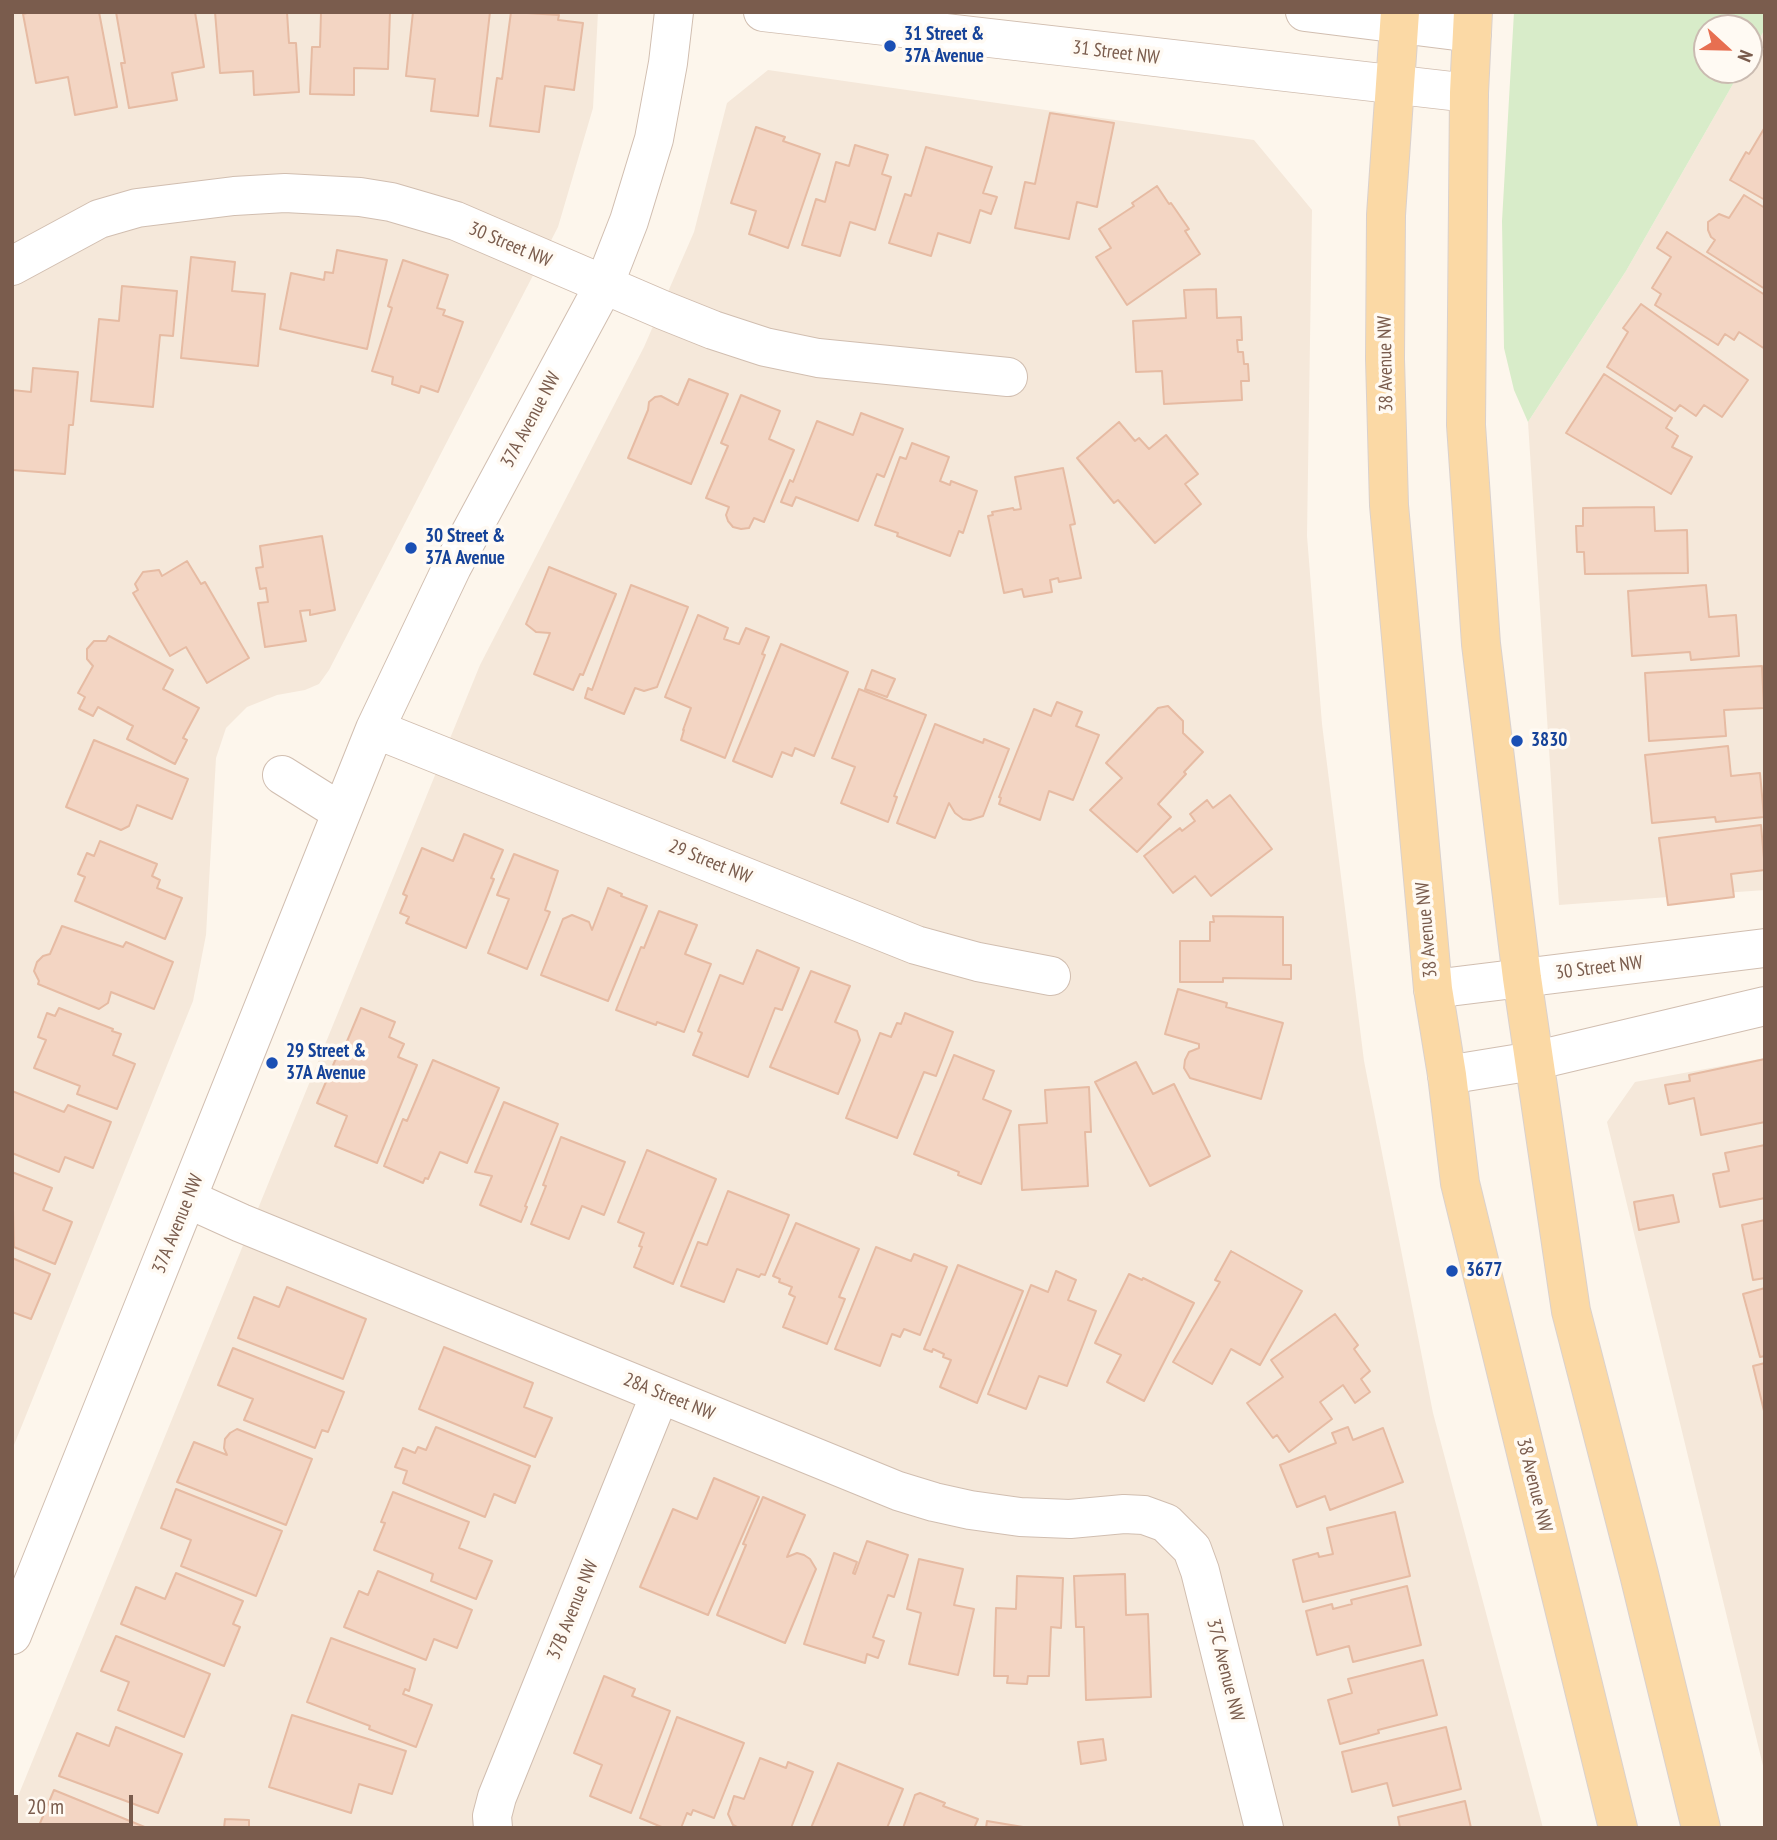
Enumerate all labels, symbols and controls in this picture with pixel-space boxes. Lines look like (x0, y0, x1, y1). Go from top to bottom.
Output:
north arrow (1693, 14, 1763, 84)
place label: 31 Street & 37A Avenue (904, 24, 984, 68)
street label: 31 Street NW (1071, 36, 1161, 70)
marker: 31 Street & 37A Avenue (882, 38, 898, 54)
text: N (1733, 47, 1759, 65)
street label: 30 Street NW (465, 217, 555, 273)
street label: 38 Avenue NW (1374, 316, 1398, 412)
street label: 37A Avenue NW (496, 368, 566, 472)
place label: 30 Street & 37A Avenue (425, 526, 505, 570)
marker: 30 Street & 37A Avenue (403, 540, 419, 556)
place label: 3830 (1531, 730, 1567, 752)
marker: 3830 (1509, 733, 1525, 749)
street label: 29 Street NW (665, 835, 755, 889)
street label: 38 Avenue NW (1411, 881, 1443, 979)
street label: 30 Street NW (1554, 951, 1644, 985)
place label: 29 Street & 37A Avenue (286, 1041, 366, 1085)
marker: 29 Street & 37A Avenue (264, 1055, 280, 1071)
street label: 37A Avenue NW (148, 1171, 208, 1277)
place label: 3677 (1466, 1260, 1502, 1282)
marker: 3677 (1444, 1263, 1460, 1279)
street label: 28A Street NW (620, 1368, 718, 1426)
street label: 38 Avenue NW (1511, 1436, 1557, 1534)
street label: 37B Avenue NW (543, 1557, 603, 1663)
street label: 37C Avenue NW (1201, 1616, 1249, 1724)
scale bar (18, 1780, 136, 1824)
text: 20 m (27, 1793, 64, 1820)

